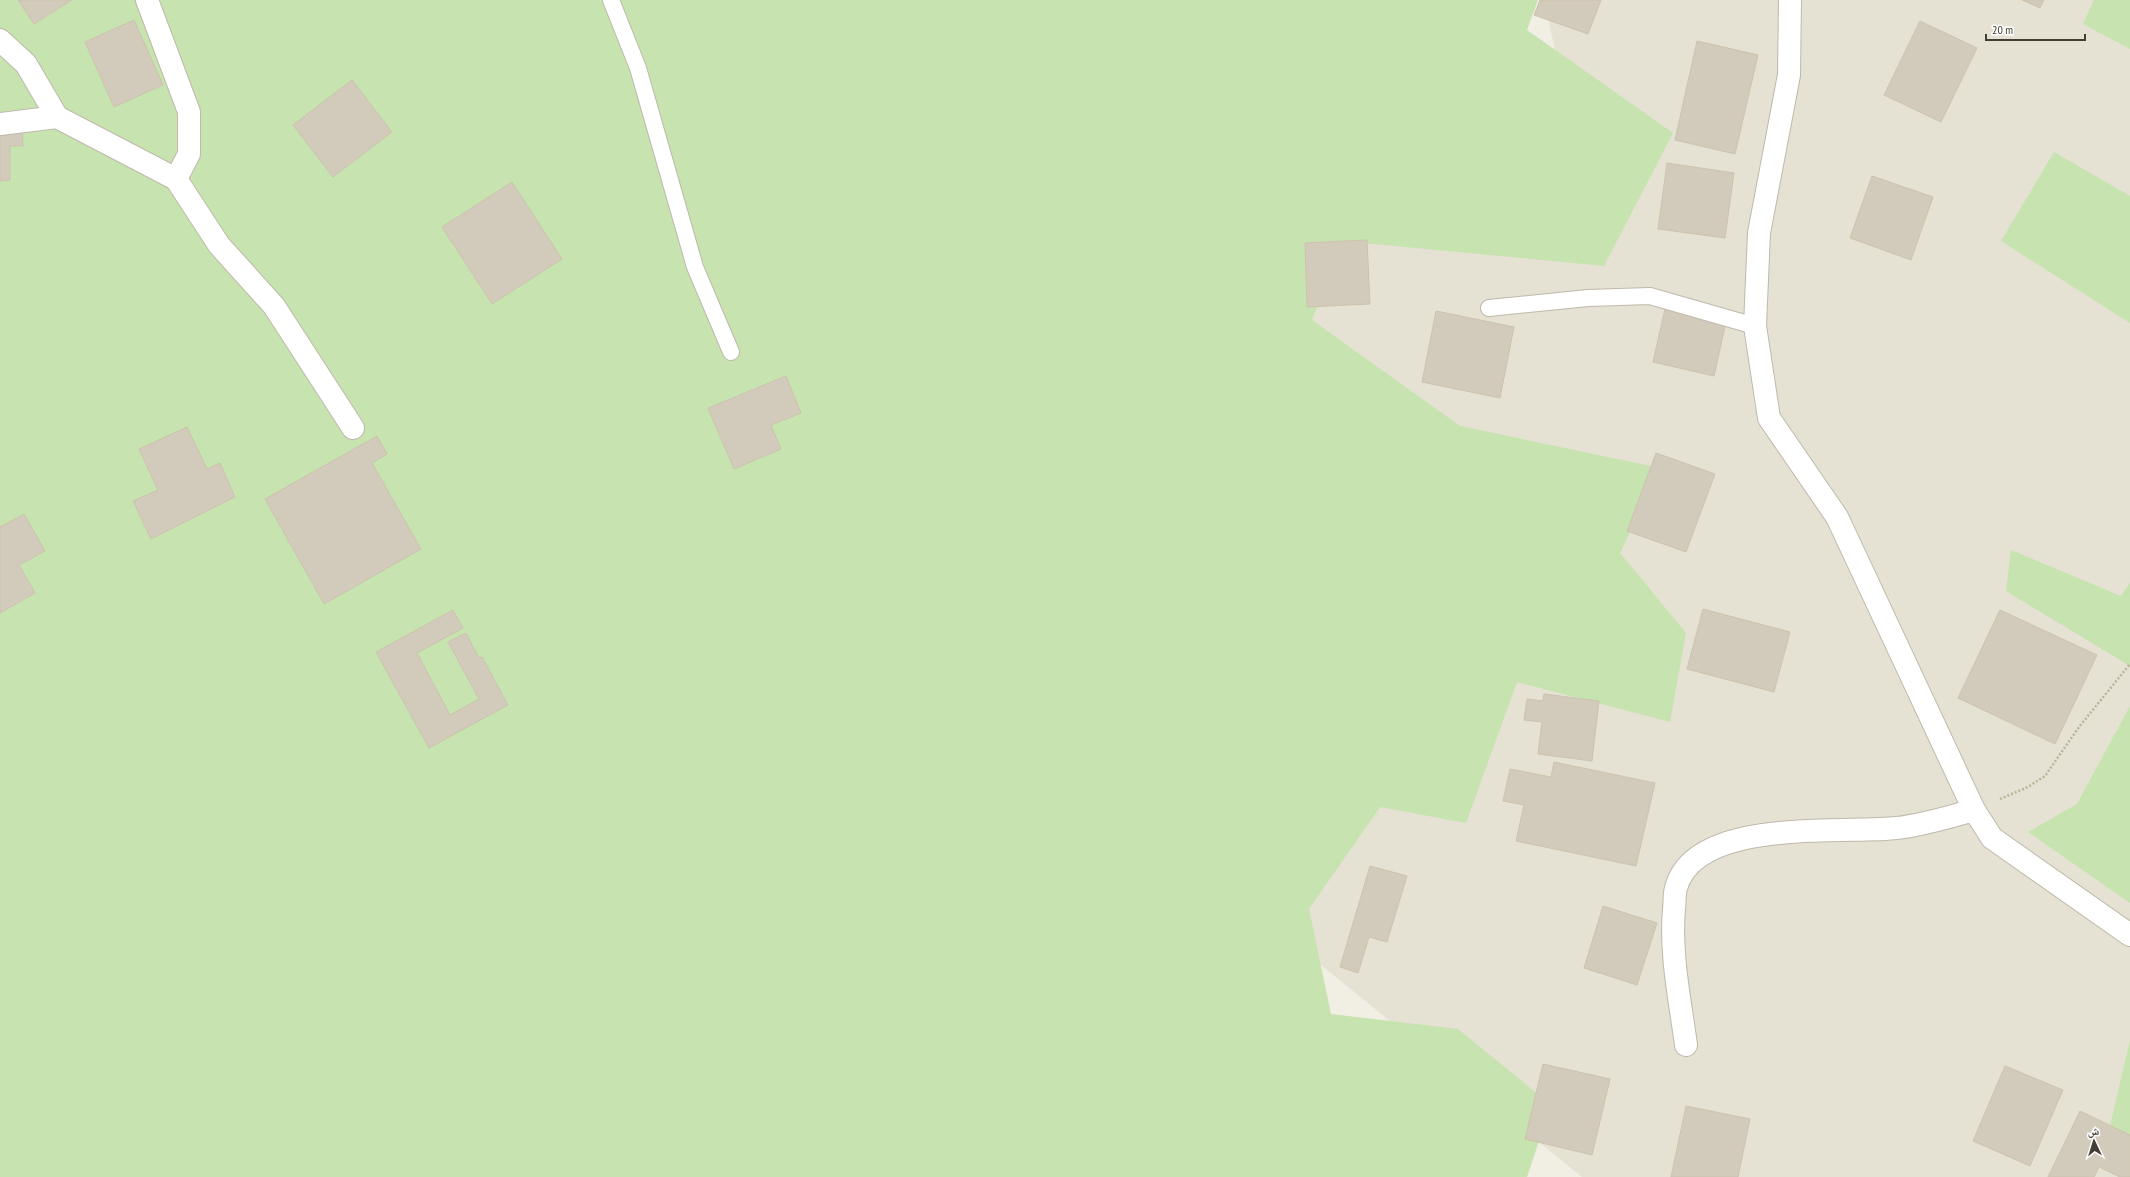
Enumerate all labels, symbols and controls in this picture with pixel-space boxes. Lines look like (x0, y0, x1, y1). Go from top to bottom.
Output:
scale bar (1986, 16, 2085, 42)
text: 20 m (1992, 22, 2013, 37)
north arrow (2074, 1121, 2114, 1161)
text: ش (2087, 1124, 2100, 1139)

